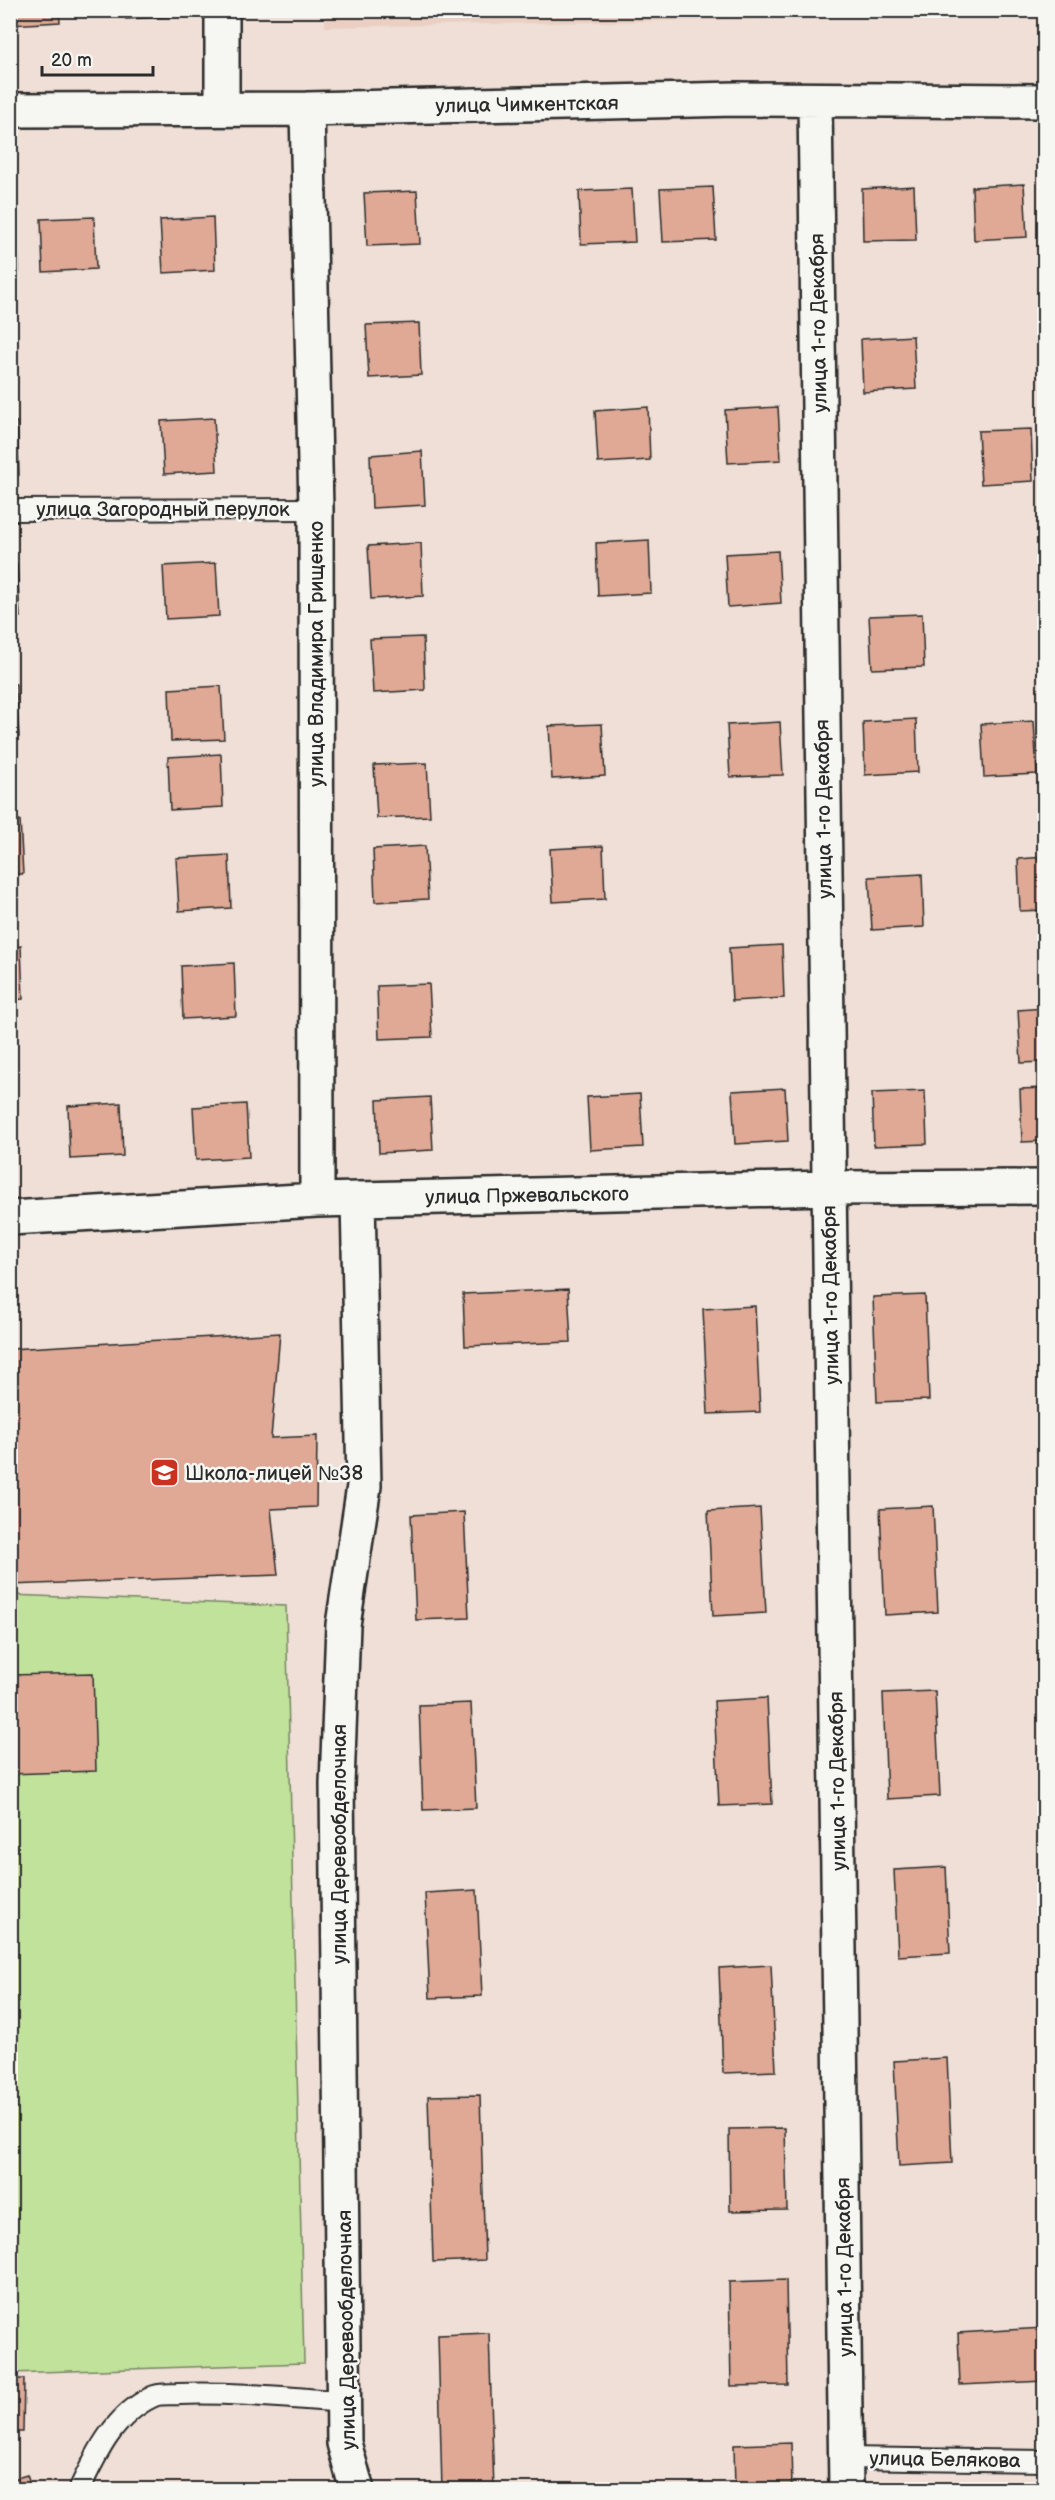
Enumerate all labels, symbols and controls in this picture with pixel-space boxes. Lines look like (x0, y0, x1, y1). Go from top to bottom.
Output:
scale bar (42, 39, 153, 77)
text: 20 m (51, 50, 92, 71)
street label: улица Чимкентская (435, 91, 619, 119)
street label: улица 1-го Декабря (805, 233, 833, 413)
street label: улица Загородный перулок (36, 498, 290, 522)
street label: улица Владимира Грищенко (305, 521, 329, 787)
street label: улица 1-го Декабря (810, 719, 838, 899)
street label: улица Пржевальского (425, 1182, 629, 1210)
street label: улица 1-го Декабря (817, 1205, 845, 1385)
school or university icon: Школа-лицей №38 (148, 1457, 180, 1489)
place label: Школа-лицей №38 (185, 1462, 363, 1486)
street label: улица 1-го Декабря (824, 1691, 852, 1871)
street label: улица Деревообделочная (328, 1724, 352, 1964)
street label: улица 1-го Декабря (831, 2177, 859, 2357)
street label: улица Деревообделочная (333, 2210, 361, 2450)
street label: улица Белякова (869, 2447, 1021, 2473)

